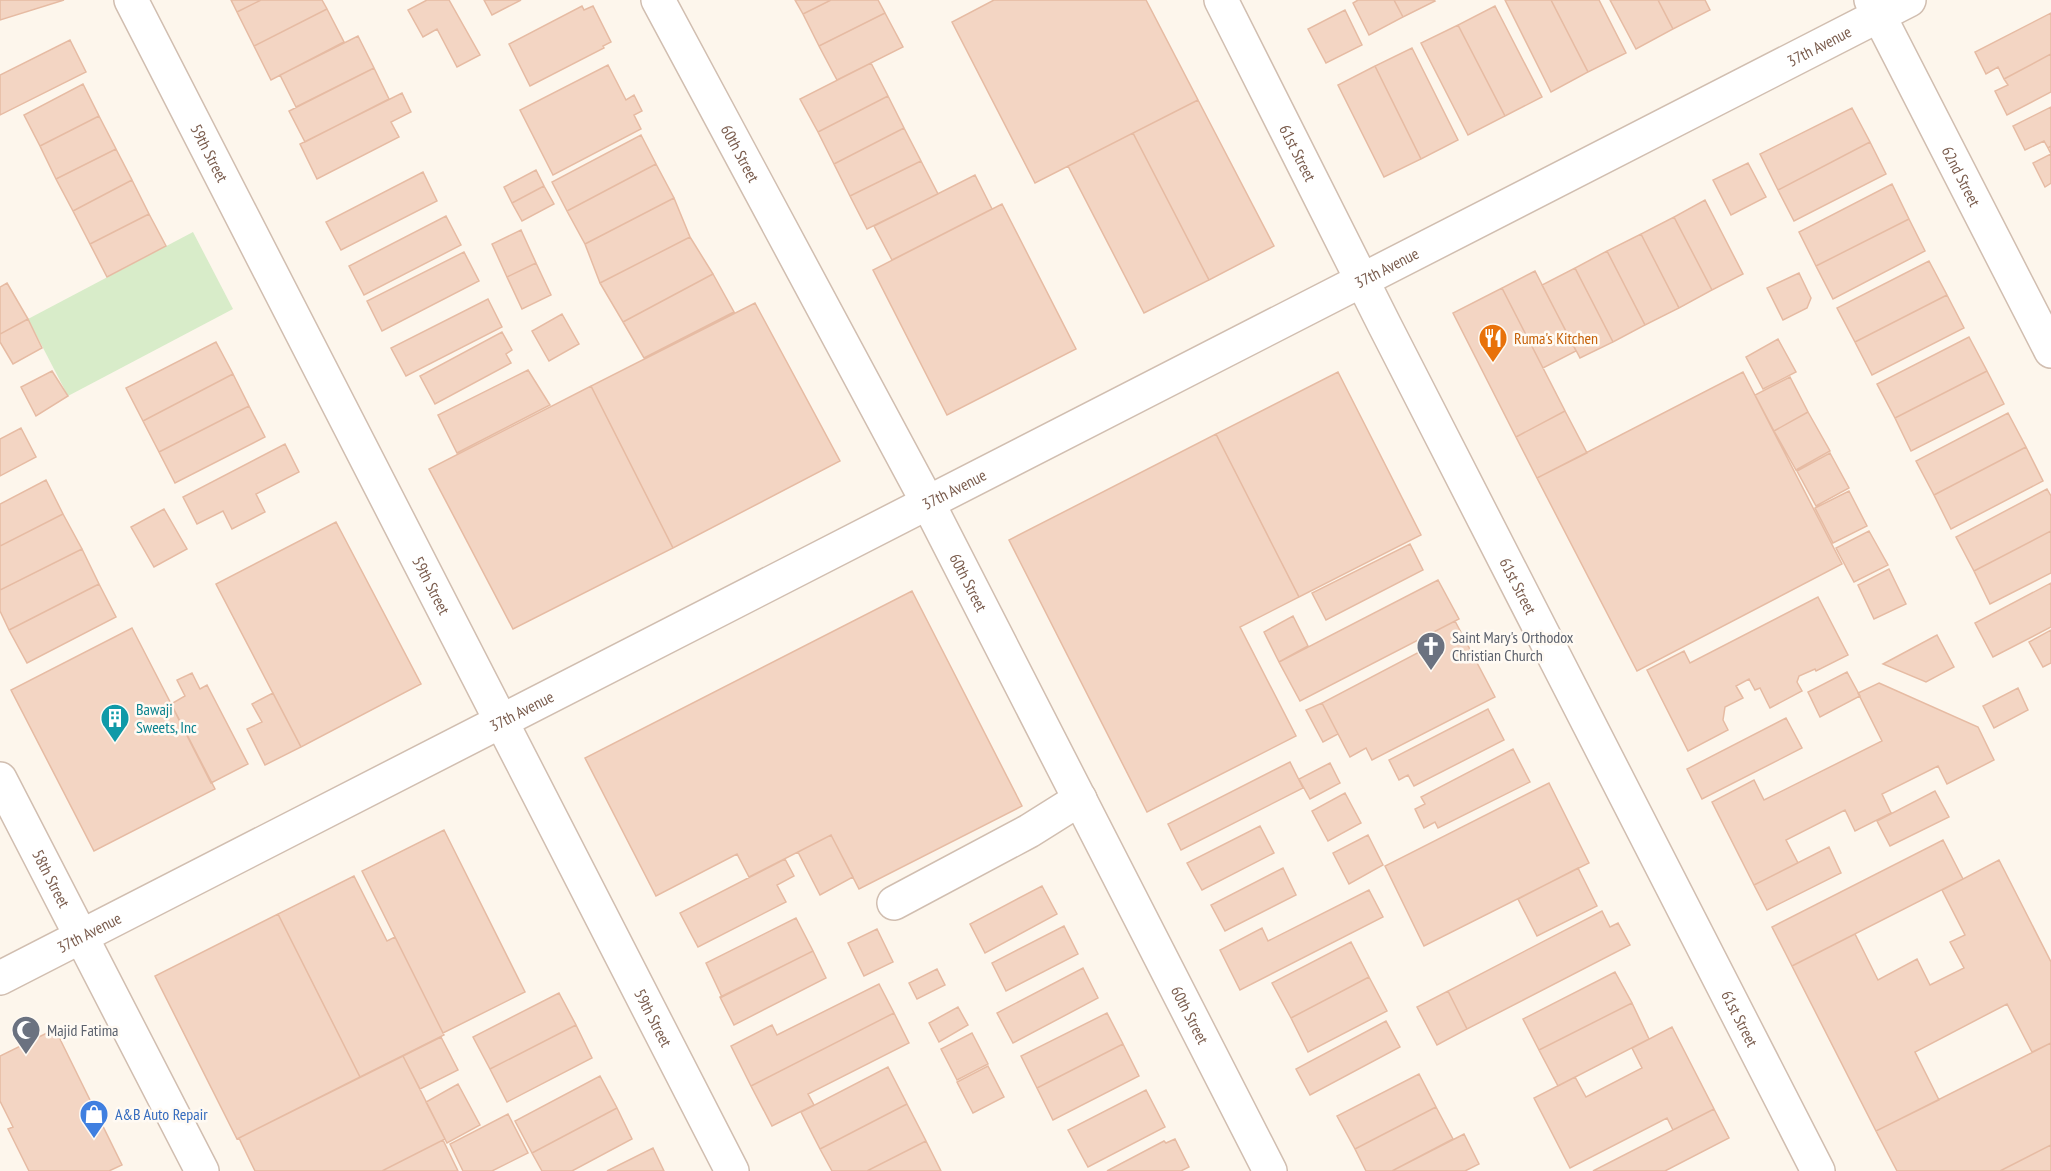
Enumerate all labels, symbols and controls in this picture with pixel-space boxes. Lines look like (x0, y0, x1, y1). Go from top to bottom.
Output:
street label: 37th Avenue (1784, 21, 1855, 71)
street label: 59th Street (186, 121, 233, 186)
street label: 60th Street (717, 121, 764, 186)
street label: 61st Street (1275, 121, 1321, 185)
street label: 62nd Street (1938, 143, 1985, 210)
street label: 37th Avenue (1351, 243, 1422, 292)
restaurant icon: Ruma's Kitchen (1477, 322, 1509, 364)
place label: Ruma's Kitchen (1514, 328, 1598, 348)
street label: 37th Avenue (919, 465, 989, 514)
street label: 60th Street (945, 550, 992, 615)
street label: 59th Street (408, 553, 455, 618)
street label: 61st Street (1495, 554, 1541, 618)
place label: Saint Mary's Orthodox Christian Church (1452, 627, 1574, 665)
church icon: Saint Mary's Orthodox Christian Church (1415, 630, 1447, 672)
street label: 37th Avenue (486, 686, 557, 735)
place label: Bawaji Sweets, Inc (136, 699, 197, 737)
building icon: Bawaji Sweets, Inc (99, 702, 131, 744)
street label: 58th Street (28, 846, 75, 911)
street label: 37th Avenue (54, 908, 124, 957)
street label: 60th Street (1167, 983, 1213, 1048)
street label: 59th Street (630, 985, 677, 1051)
street label: 61st Street (1717, 987, 1763, 1051)
mosque icon: Majid Fatima (10, 1014, 42, 1056)
place label: Majid Fatima (47, 1020, 119, 1040)
shop icon: A&B Auto Repair (78, 1098, 110, 1140)
place label: A&B Auto Repair (115, 1104, 208, 1124)

